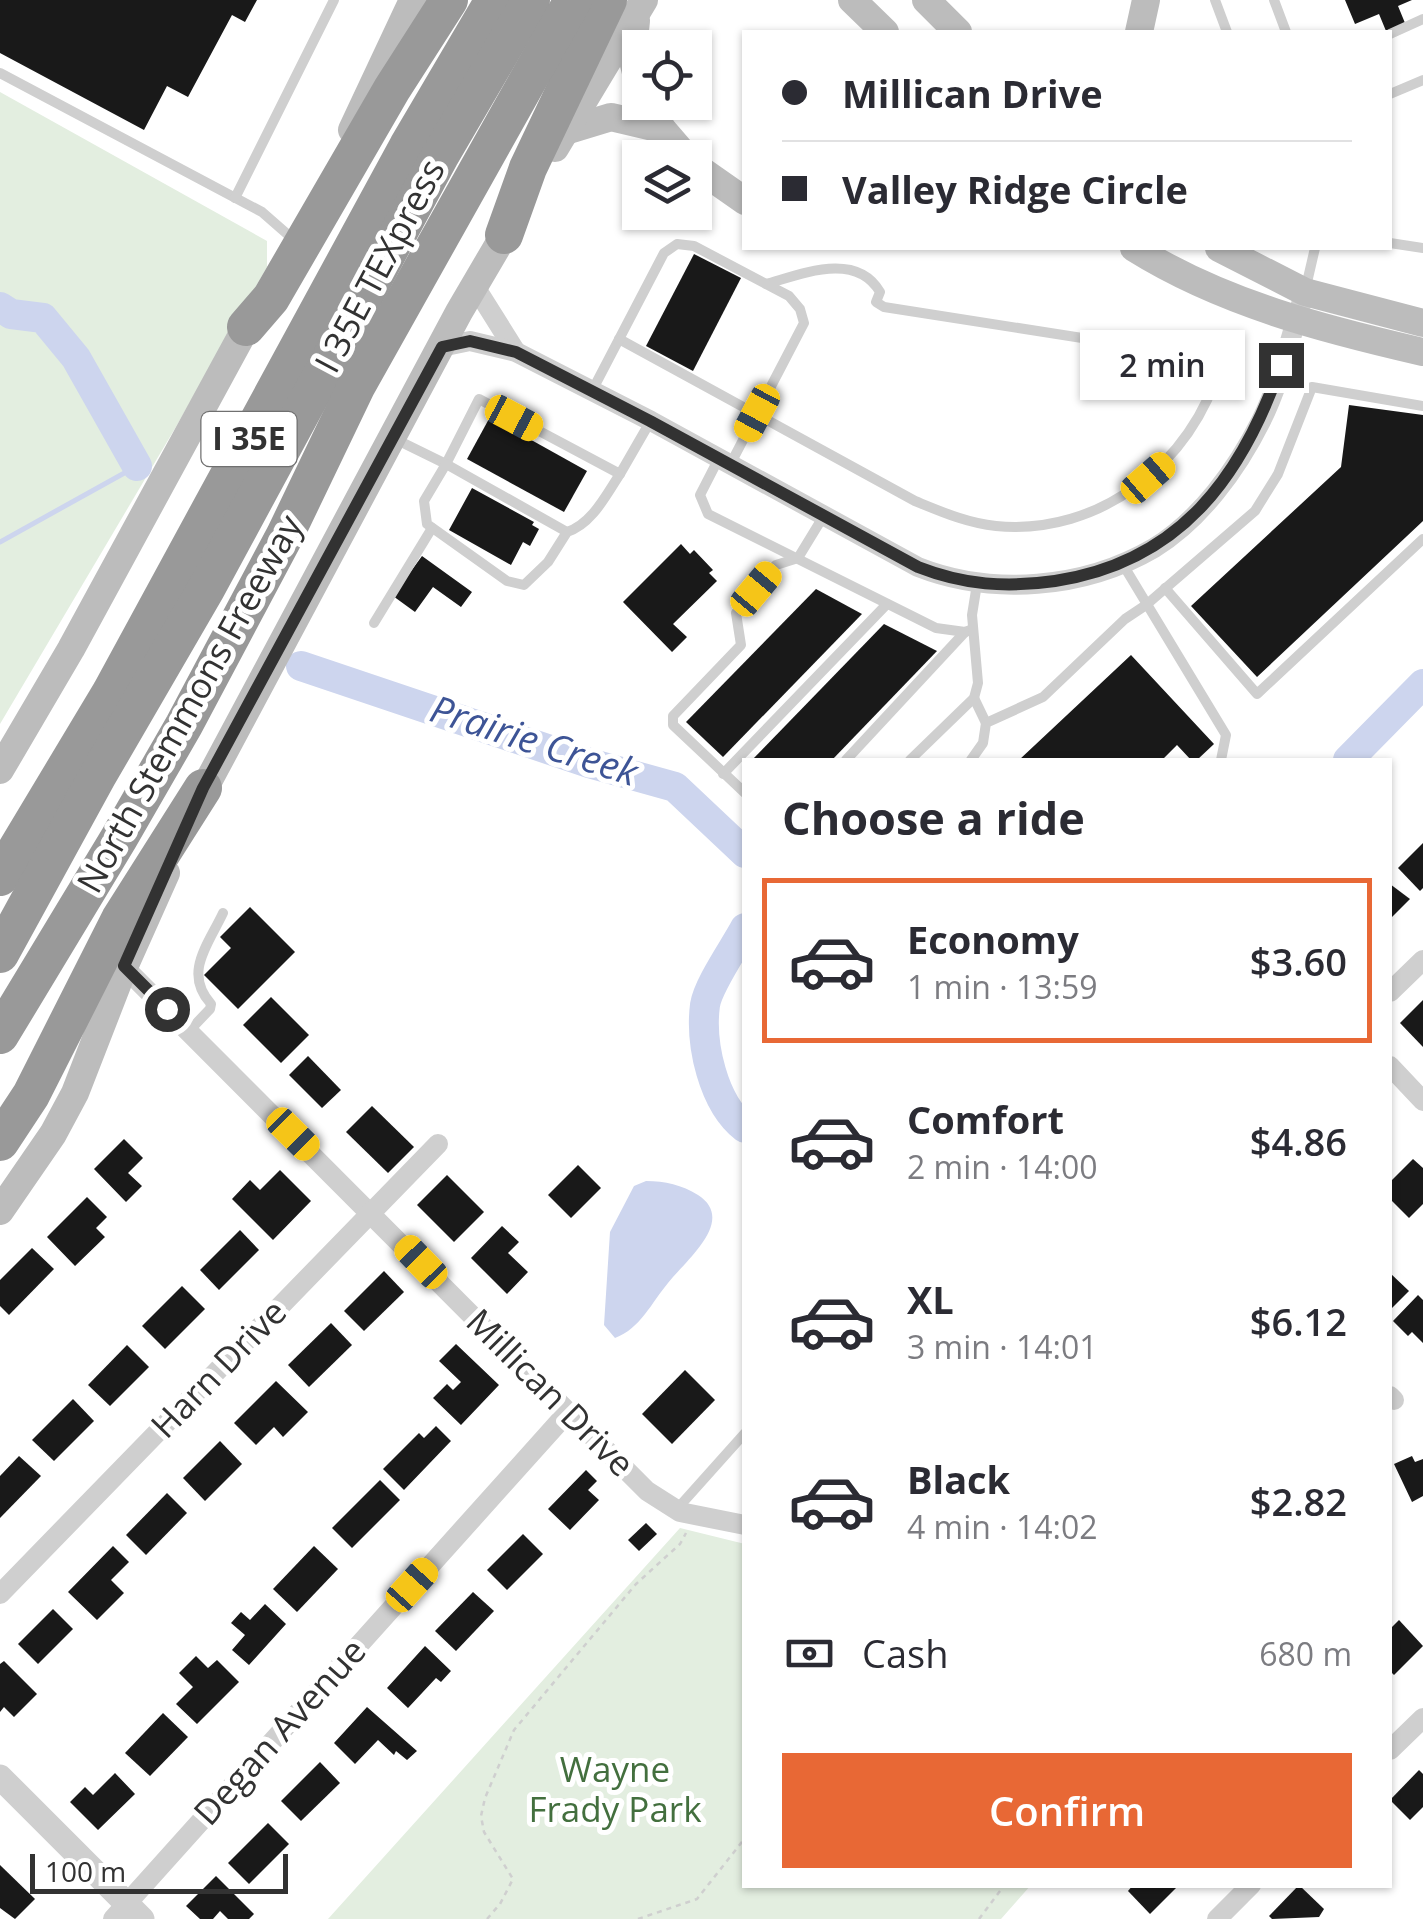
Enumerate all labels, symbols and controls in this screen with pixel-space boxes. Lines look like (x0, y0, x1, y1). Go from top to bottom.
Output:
map controls (622, 30, 712, 230)
button: locate (622, 30, 712, 120)
text: Millican Drive (842, 67, 1103, 119)
button: layers (622, 140, 712, 230)
street label: I 35E TEXpress (303, 150, 455, 380)
text: Valley Ridge Circle (842, 163, 1188, 215)
callout: 2 min (1081, 330, 1246, 400)
text: 2 min (1119, 343, 1206, 386)
route end (1259, 343, 1304, 388)
car (730, 379, 784, 447)
car (480, 391, 548, 445)
road number: I 35E (202, 412, 296, 466)
car (1116, 447, 1180, 509)
street label: North Stemmons Freeway (65, 506, 312, 901)
car (725, 556, 787, 622)
water label: Prairie Creek (424, 681, 646, 797)
text: Choose a ride (782, 787, 1085, 848)
text: Economy (907, 913, 1079, 965)
icon: car (787, 916, 877, 1006)
text: $3.60 (1250, 935, 1347, 987)
text: 1 min · 13:59 (907, 965, 1098, 1008)
route start (145, 987, 190, 1032)
text: Comfort (907, 1093, 1064, 1145)
icon: car (787, 1096, 877, 1186)
car (261, 1102, 325, 1166)
text: $4.86 (1250, 1115, 1347, 1167)
text: 2 min · 14:00 (907, 1145, 1098, 1188)
car (389, 1230, 453, 1294)
text: XL (907, 1273, 954, 1325)
icon: car (787, 1276, 877, 1366)
street label: Harn Drive (140, 1288, 296, 1448)
text: $6.12 (1250, 1295, 1347, 1347)
street label: Millican Drive (457, 1298, 645, 1486)
text: 3 min · 14:01 (907, 1325, 1098, 1368)
text: Black (907, 1453, 1010, 1505)
icon: car (787, 1456, 877, 1546)
text: $2.82 (1250, 1475, 1347, 1527)
text: 4 min · 14:02 (907, 1505, 1098, 1548)
car (381, 1553, 443, 1617)
icon: cash (782, 1626, 837, 1681)
text: Cash (862, 1627, 948, 1679)
street label: Degan Avenue (182, 1628, 375, 1834)
text: 680 m (1259, 1632, 1352, 1675)
park label: Wayne Frady Park (528, 1745, 702, 1832)
button: Confirm (782, 1753, 1352, 1868)
scale bar (30, 1849, 288, 1894)
text: 100 m (45, 1852, 126, 1890)

